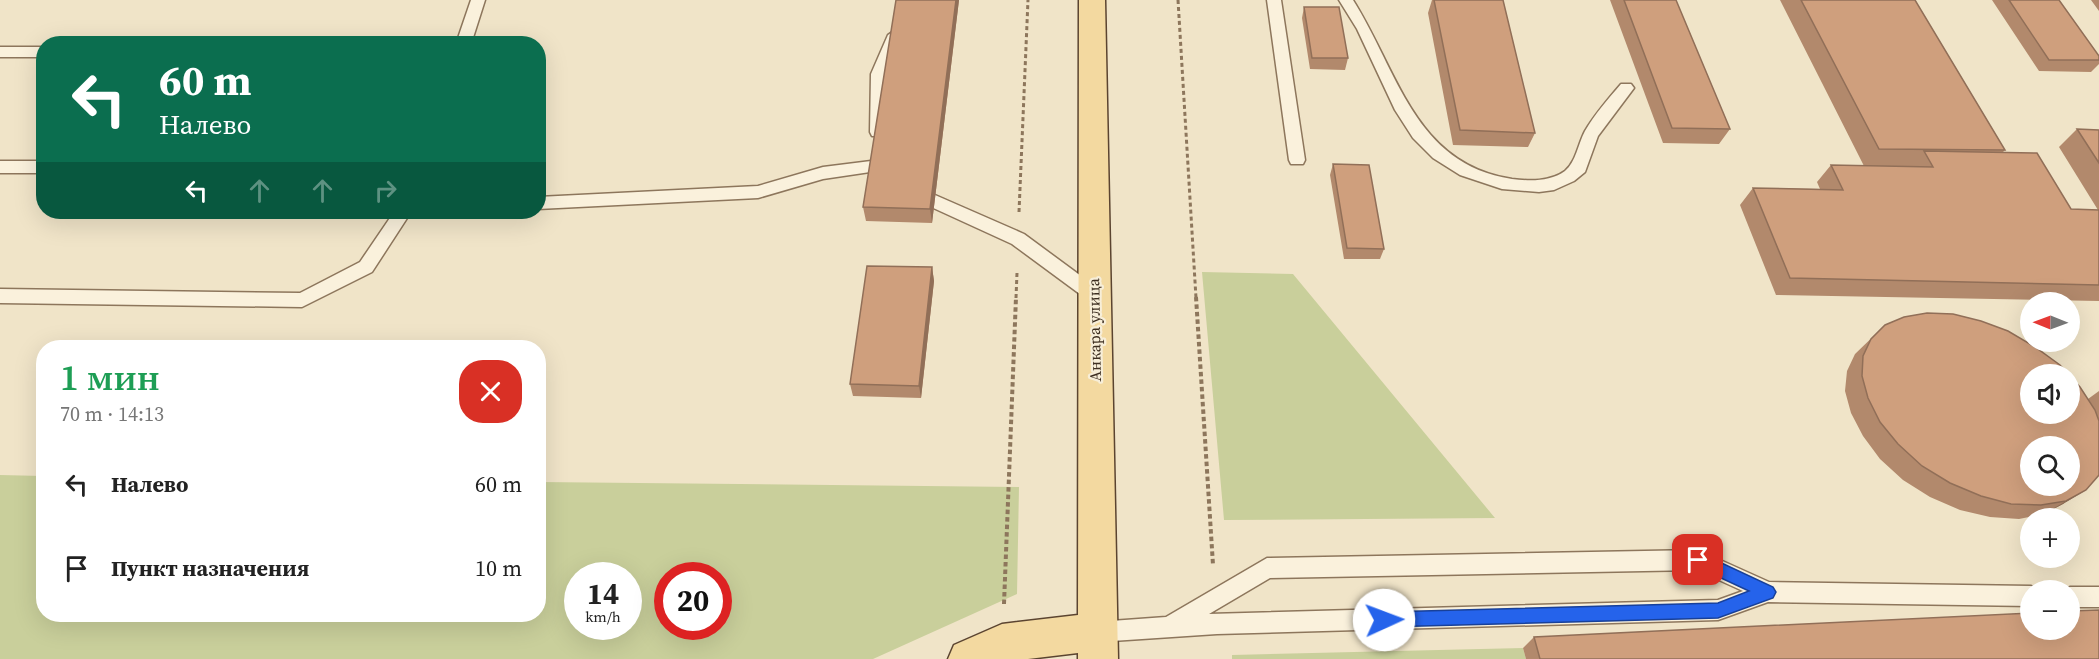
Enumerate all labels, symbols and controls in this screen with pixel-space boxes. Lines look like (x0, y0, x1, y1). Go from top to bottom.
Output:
text: 60 m (159, 51, 252, 109)
icon: left (60, 60, 138, 138)
text: Налево (159, 106, 251, 143)
icon: left (180, 174, 213, 207)
icon: ahead (243, 174, 276, 207)
icon: ahead (306, 174, 339, 207)
icon: right (369, 174, 402, 207)
street label: Анкара улица (1082, 277, 1106, 382)
north arrow (2020, 292, 2080, 352)
map controls (2020, 292, 2080, 640)
text: 1 мин (60, 353, 160, 402)
button: close (459, 360, 522, 423)
button: sound (2020, 364, 2080, 424)
text: 70 m · 14:13 (60, 400, 164, 428)
button: search (2020, 436, 2080, 496)
icon: left (60, 468, 93, 501)
text: Налево (111, 469, 188, 499)
text: 60 m (475, 469, 522, 499)
button: + (2020, 508, 2080, 568)
pin (1672, 534, 1723, 585)
icon: arrive (1681, 543, 1714, 576)
icon: arrive (60, 552, 93, 585)
text: Пункт назначения (111, 553, 309, 583)
text: 10 m (475, 553, 522, 583)
speed limit sign: 20 (654, 562, 732, 640)
text: 14 (587, 573, 619, 614)
button: − (2020, 580, 2080, 640)
position arrow (1352, 588, 1416, 652)
text: km/h (585, 606, 621, 627)

